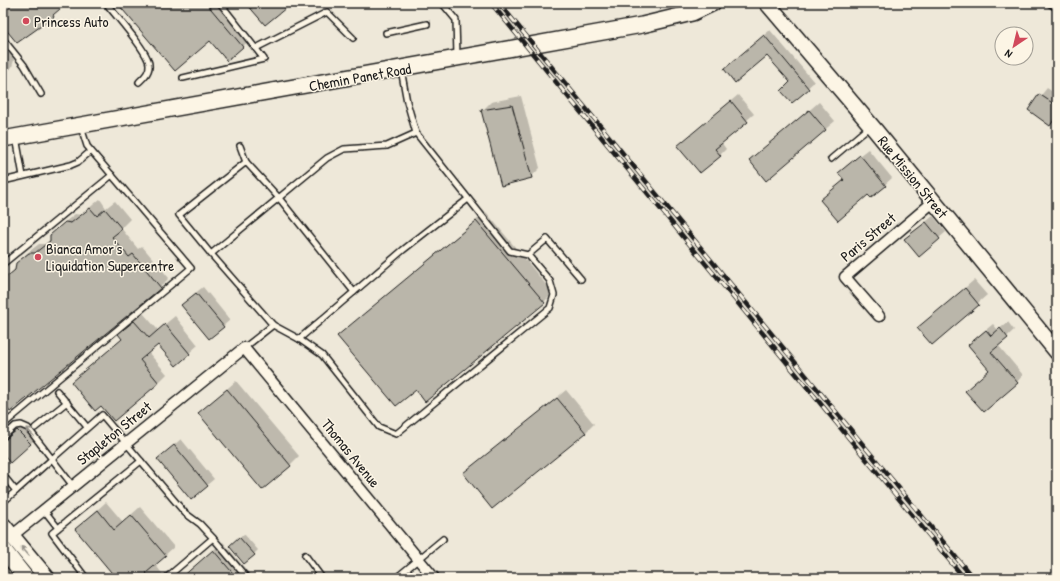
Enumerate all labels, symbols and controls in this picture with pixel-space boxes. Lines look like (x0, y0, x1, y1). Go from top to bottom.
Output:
place label: Princess Auto (34, 11, 108, 32)
marker: Princess Auto (21, 16, 31, 26)
north arrow (994, 26, 1034, 66)
text: N (1002, 47, 1015, 62)
street label: Chemin Panet Road (307, 58, 413, 96)
street label: Rue Mission Street (873, 131, 953, 223)
street label: Paris Street (836, 207, 901, 266)
place label: Bianca Amor's Liquidation Supercentre (46, 238, 174, 276)
marker: Bianca Amor's Liquidation Supercentre (33, 252, 43, 262)
street label: Stapleton Street (72, 396, 156, 470)
street label: Thomas Avenue (317, 414, 385, 492)
one-way arrow (26, 427, 35, 437)
one-way arrow (20, 546, 29, 557)

